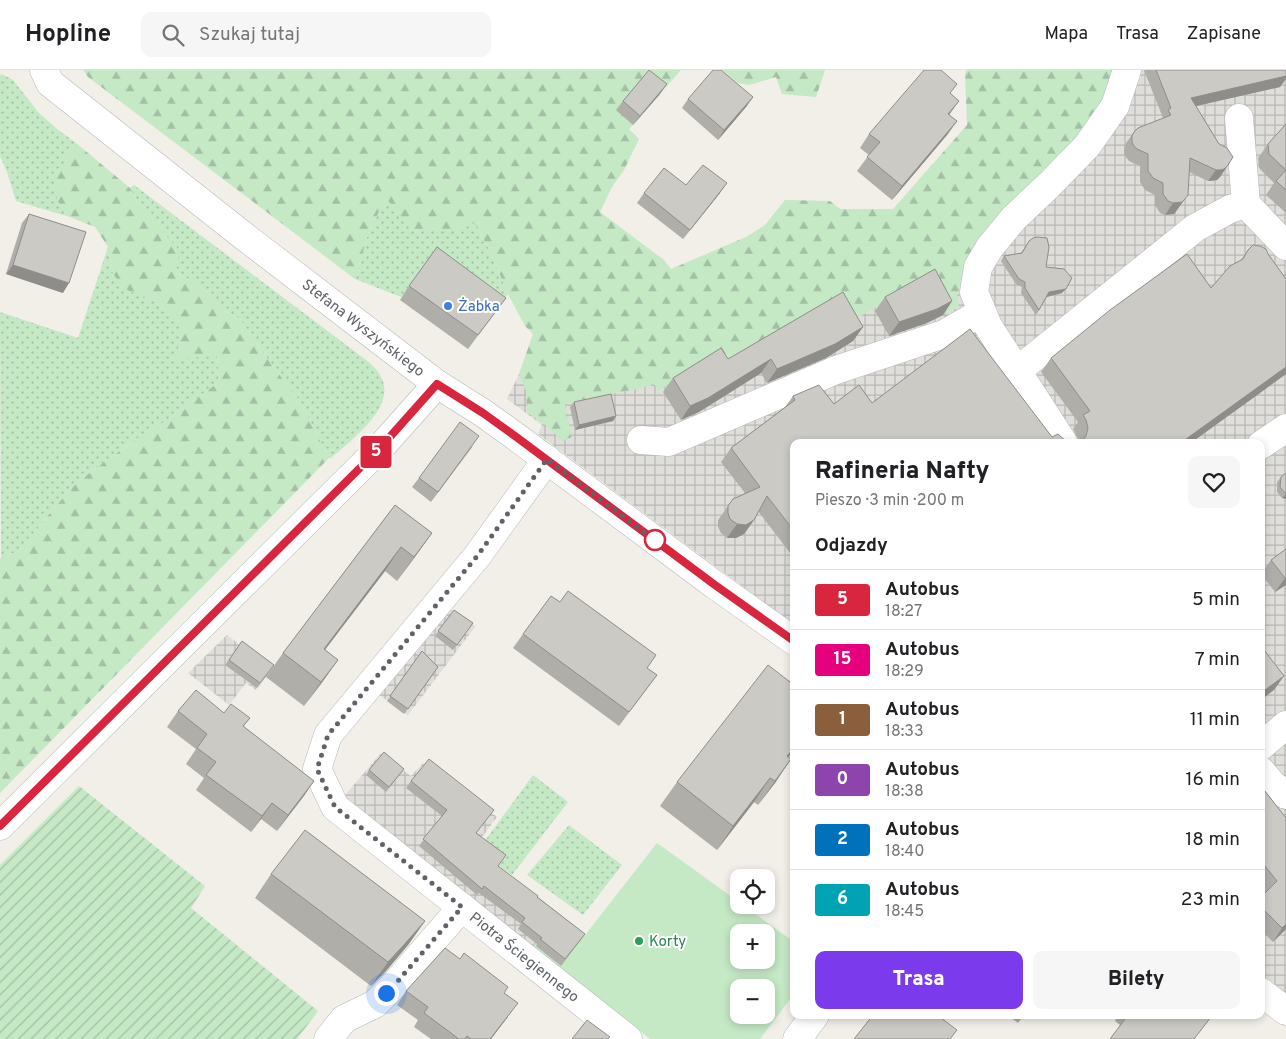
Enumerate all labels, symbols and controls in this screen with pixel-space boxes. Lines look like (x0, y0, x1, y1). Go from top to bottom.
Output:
search box (141, 12, 491, 57)
text: Hopline (25, 20, 111, 50)
icon: search (159, 21, 187, 49)
text: Szukaj tutaj (199, 23, 300, 47)
text: Mapa (1045, 23, 1088, 46)
text: Trasa (1116, 23, 1159, 46)
text: Zapisane (1187, 23, 1261, 46)
street label: Stefana Wyszyńskiego (297, 276, 428, 382)
place label: Żabka (458, 297, 500, 317)
marker: Żabka (442, 300, 454, 312)
line badge: 5 (360, 436, 392, 468)
text: 5 (371, 440, 382, 463)
button: heart (1188, 456, 1240, 508)
text: Rafineria Nafty (815, 457, 989, 487)
text: Pieszo · 3 min · 200 m (815, 491, 964, 511)
unlabelled marker (644, 529, 666, 551)
text: Odjazdy (815, 534, 888, 558)
text: Autobus (885, 578, 960, 602)
text: 5 (837, 588, 848, 611)
text: 5 min (1192, 588, 1240, 612)
text: 18:27 (885, 602, 922, 622)
text: Autobus (885, 638, 960, 662)
text: 15 (833, 648, 852, 671)
text: 7 min (1195, 648, 1240, 672)
text: 18:29 (885, 662, 924, 682)
text: Autobus (885, 698, 960, 722)
text: 1 (839, 708, 846, 731)
text: 11 min (1190, 708, 1240, 732)
text: 18:33 (885, 722, 924, 742)
text: Autobus (885, 758, 960, 782)
text: 0 (837, 768, 848, 791)
text: 16 min (1185, 768, 1240, 792)
text: 18:38 (885, 782, 924, 802)
text: Autobus (885, 818, 960, 842)
text: 2 (837, 828, 848, 851)
text: 18 min (1185, 828, 1240, 852)
text: 18:40 (885, 842, 925, 862)
map controls (730, 869, 775, 1024)
button: locate (730, 869, 775, 914)
text: Autobus (885, 878, 960, 902)
text: 6 (837, 888, 848, 911)
text: 23 min (1181, 888, 1240, 912)
text: 18:45 (885, 902, 924, 922)
street label: Piotra Ściegiennego (465, 909, 582, 1008)
button: + (730, 924, 775, 969)
place label: Korty (649, 933, 686, 952)
marker: Korty (633, 935, 645, 947)
button: Trasa (815, 951, 1023, 1009)
button: Bilety (1033, 951, 1240, 1009)
button: − (730, 979, 775, 1024)
your location (374, 981, 399, 1006)

